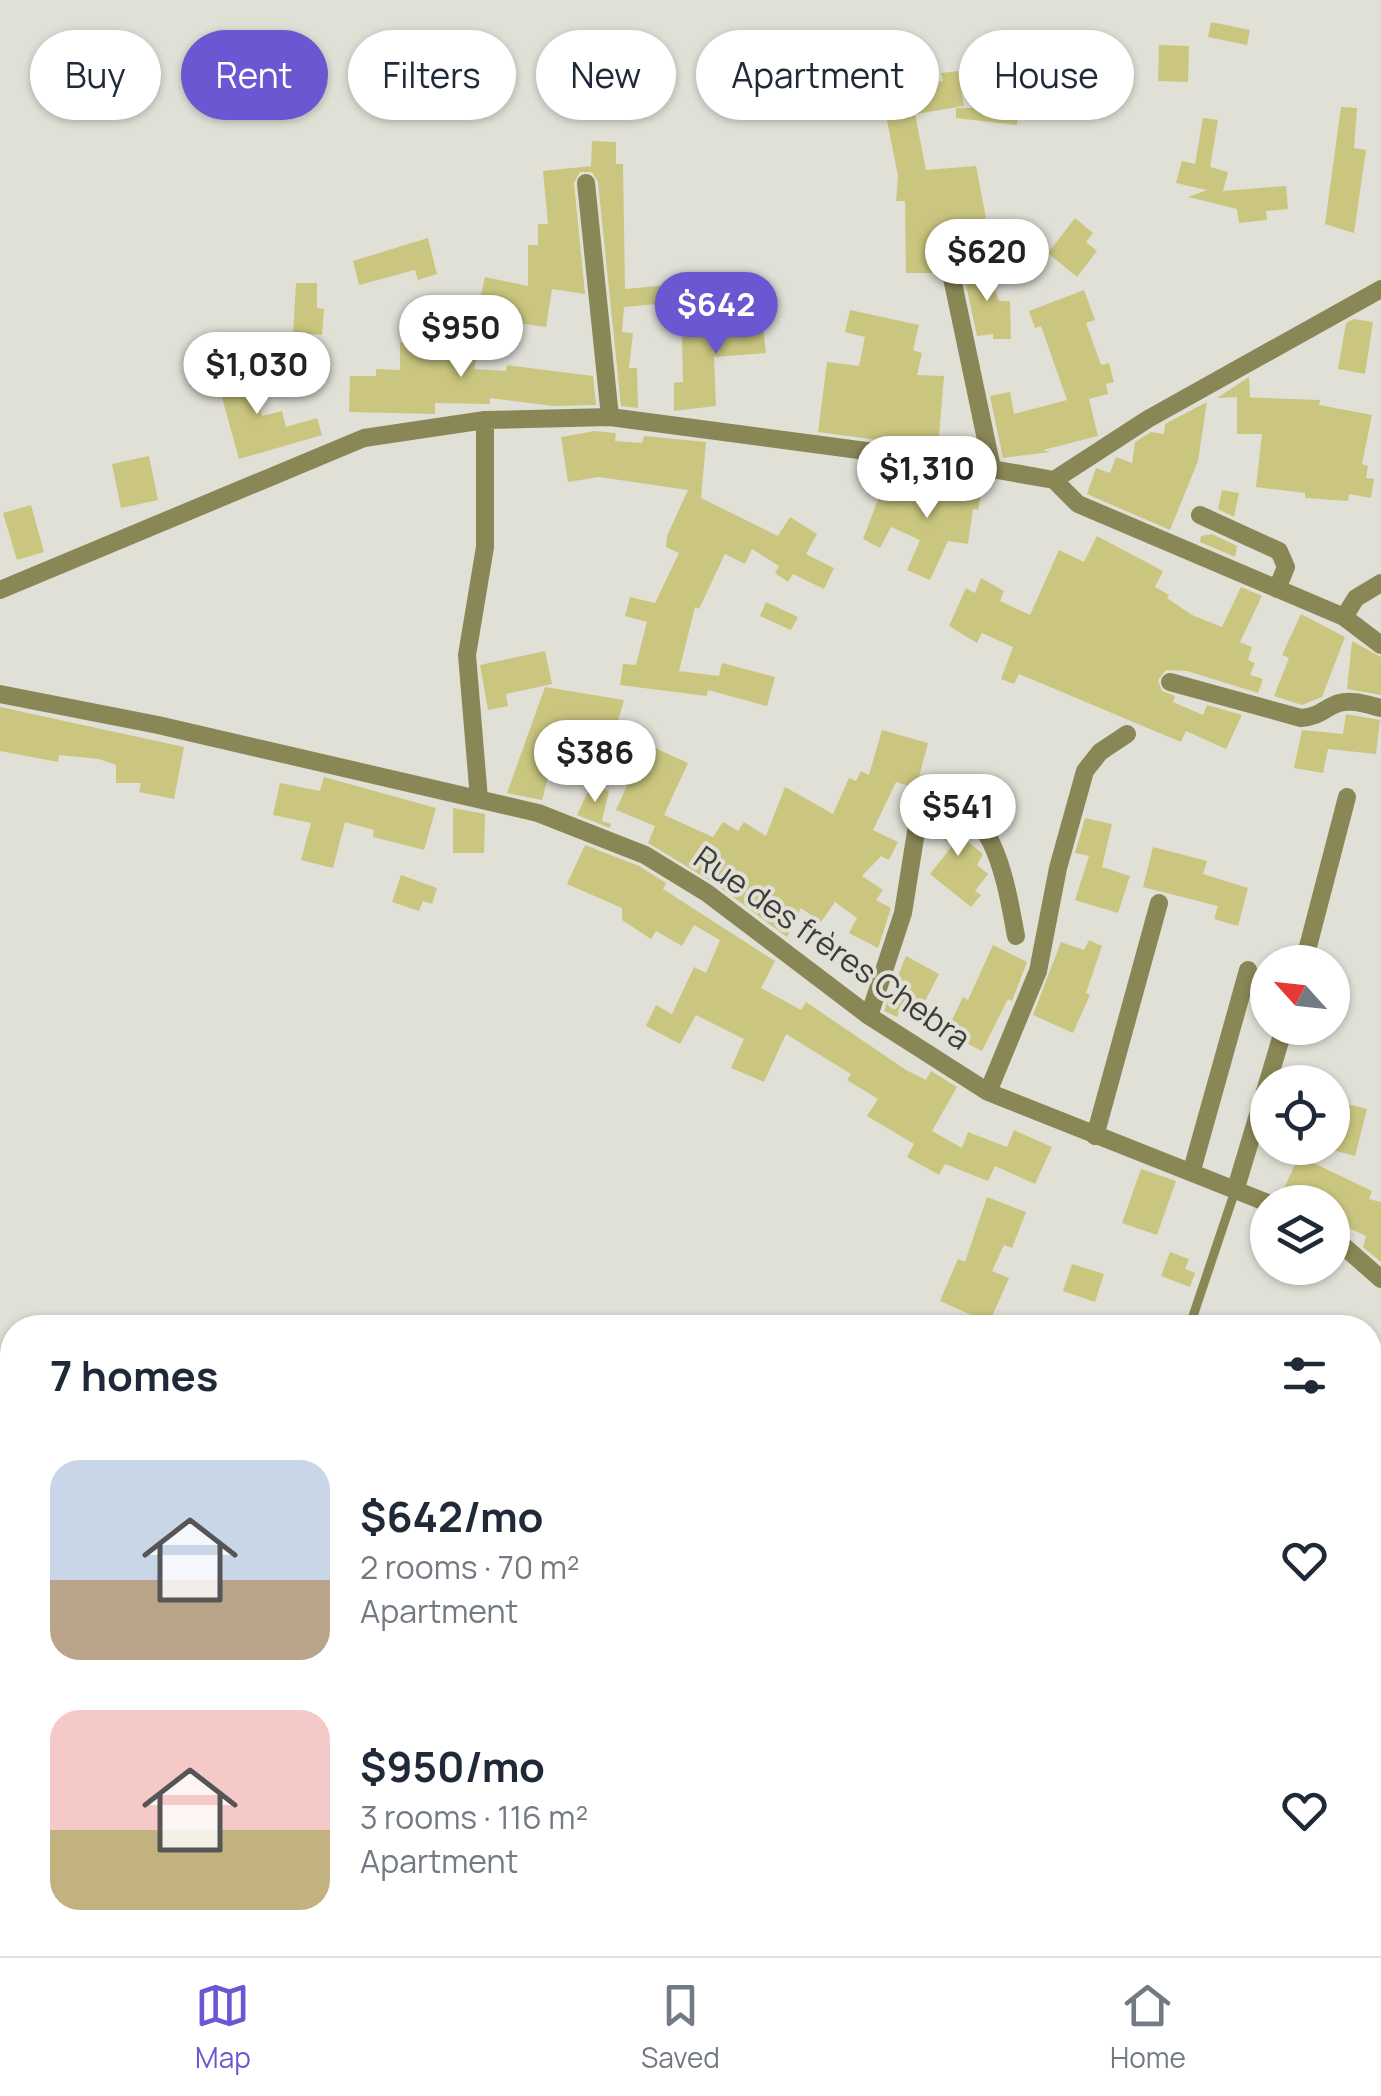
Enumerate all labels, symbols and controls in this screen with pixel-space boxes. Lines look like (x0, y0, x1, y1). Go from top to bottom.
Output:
chip: Buy (30, 30, 161, 120)
chip: Rent (181, 30, 328, 120)
chip: Filters (348, 30, 516, 120)
chip: New (536, 30, 676, 120)
chip: Apartment (696, 30, 939, 120)
chip: House (959, 30, 1134, 120)
pin: $620 (928, 219, 1046, 304)
text: $620 (947, 229, 1027, 273)
pin: $642 (657, 272, 775, 357)
text: $642 (677, 282, 755, 326)
pin: $950 (402, 295, 520, 380)
text: $950 (421, 305, 501, 349)
pin: $1,030 (176, 332, 338, 417)
text: $1,030 (205, 342, 309, 386)
pin: $1,310 (846, 436, 1008, 521)
text: $1,310 (879, 446, 975, 490)
pin: $386 (536, 720, 654, 805)
text: $386 (556, 730, 634, 774)
pin: $541 (899, 774, 1017, 859)
text: $541 (922, 784, 994, 828)
street label: Rue des frères Chebra (686, 835, 980, 1059)
north arrow (1250, 945, 1350, 1045)
map controls (1250, 945, 1350, 1285)
button: locate (1250, 1065, 1350, 1165)
button: layers (1250, 1185, 1350, 1285)
text: 7 homes (50, 1346, 218, 1404)
icon: filters (1277, 1348, 1332, 1403)
text: $642/mo (360, 1487, 543, 1545)
icon: home (130, 1500, 250, 1620)
icon: heart (1277, 1533, 1332, 1588)
text: 2 rooms · 70 m² (360, 1545, 580, 1589)
text: Apartment (360, 1589, 518, 1633)
text: $950/mo (360, 1737, 545, 1795)
icon: home (130, 1750, 250, 1870)
icon: heart (1277, 1783, 1332, 1838)
text: 3 rooms · 116 m² (360, 1795, 588, 1839)
text: Apartment (360, 1839, 518, 1883)
tab: Map (195, 1978, 251, 2076)
tab: Saved (641, 1978, 720, 2076)
tab: Home (1110, 1978, 1186, 2076)

